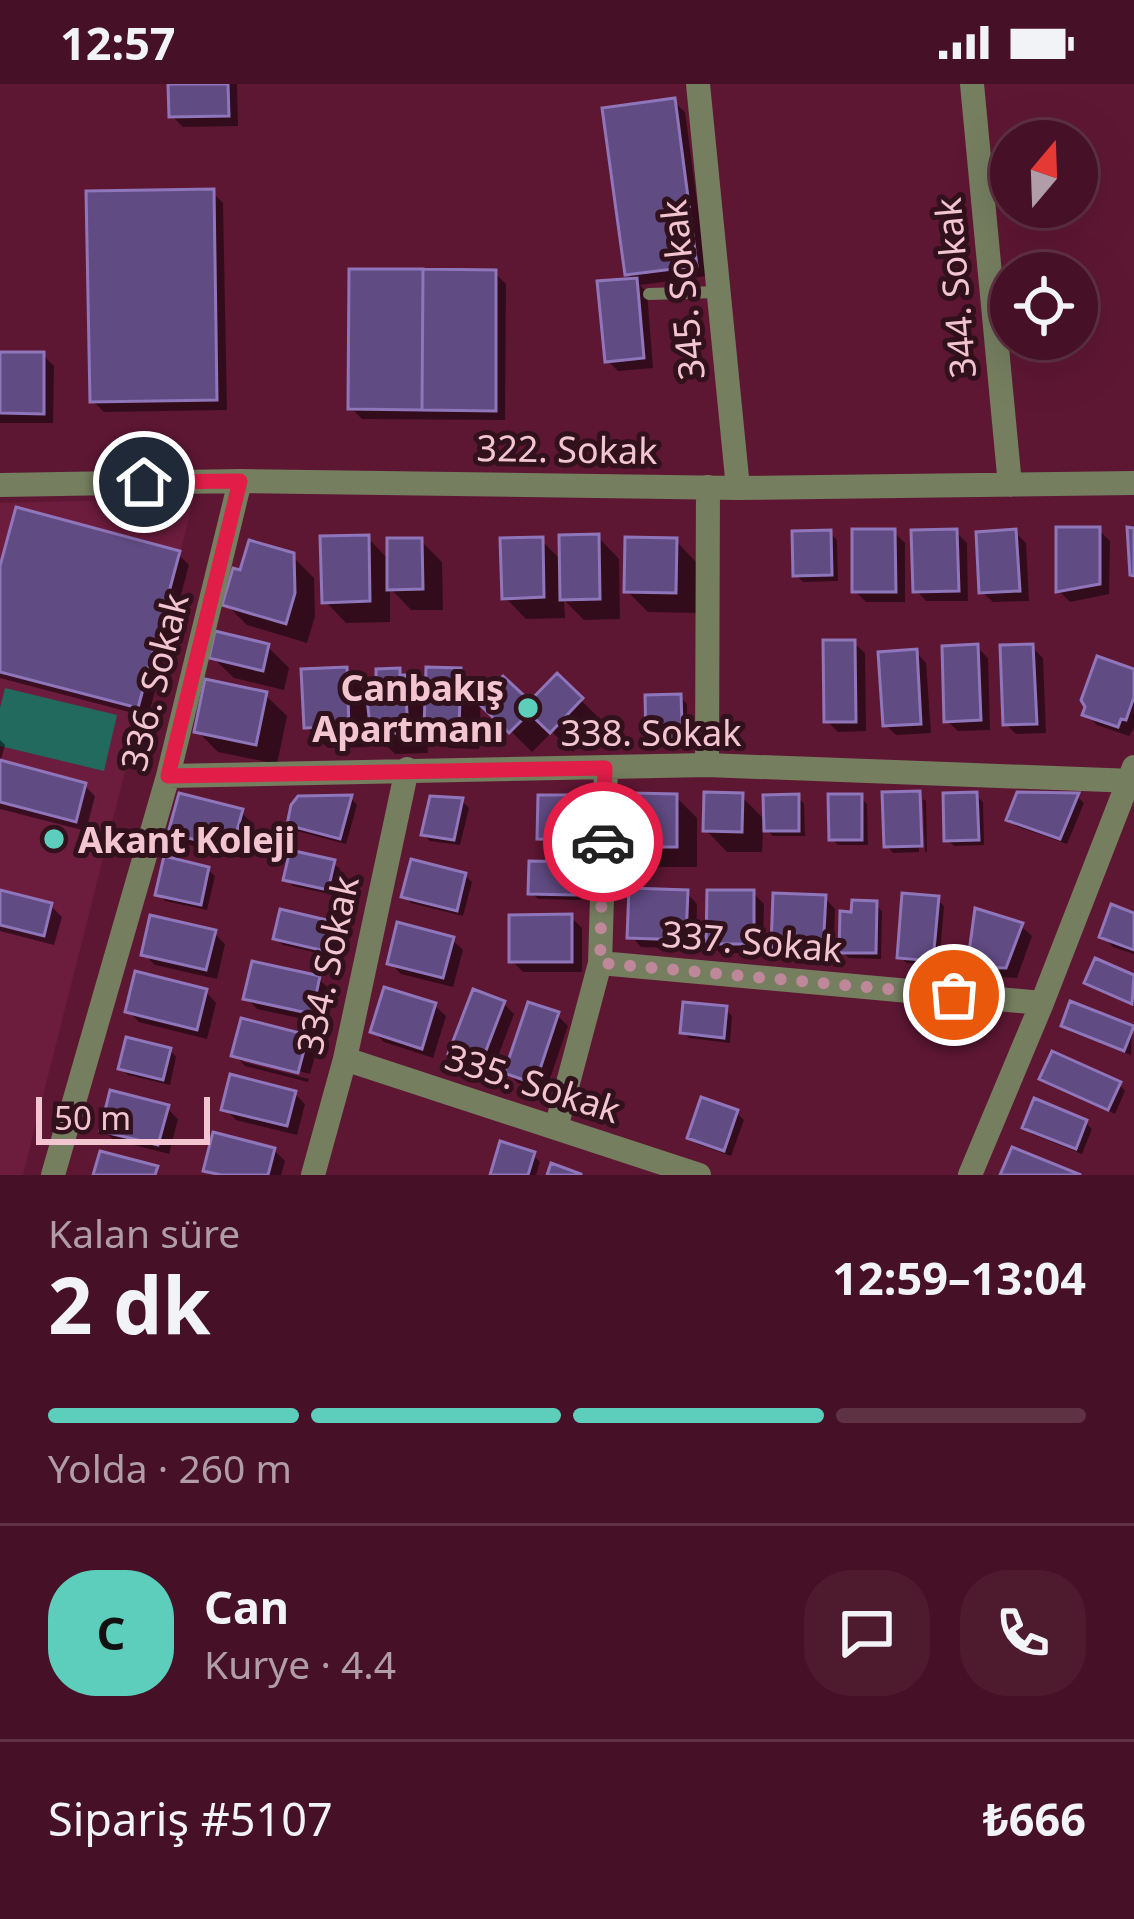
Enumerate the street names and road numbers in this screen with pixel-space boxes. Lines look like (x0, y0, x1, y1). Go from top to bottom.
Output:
street label: 344. Sokak (923, 196, 987, 380)
street label: 345. Sokak (648, 197, 716, 383)
street label: 322. Sokak (476, 423, 658, 475)
street label: 336. Sokak (108, 588, 200, 776)
street label: 338. Sokak (561, 708, 741, 757)
street label: 334. Sokak (284, 871, 370, 1059)
street label: 337. Sokak (660, 909, 844, 973)
street label: 335. Sokak (439, 1032, 627, 1134)

